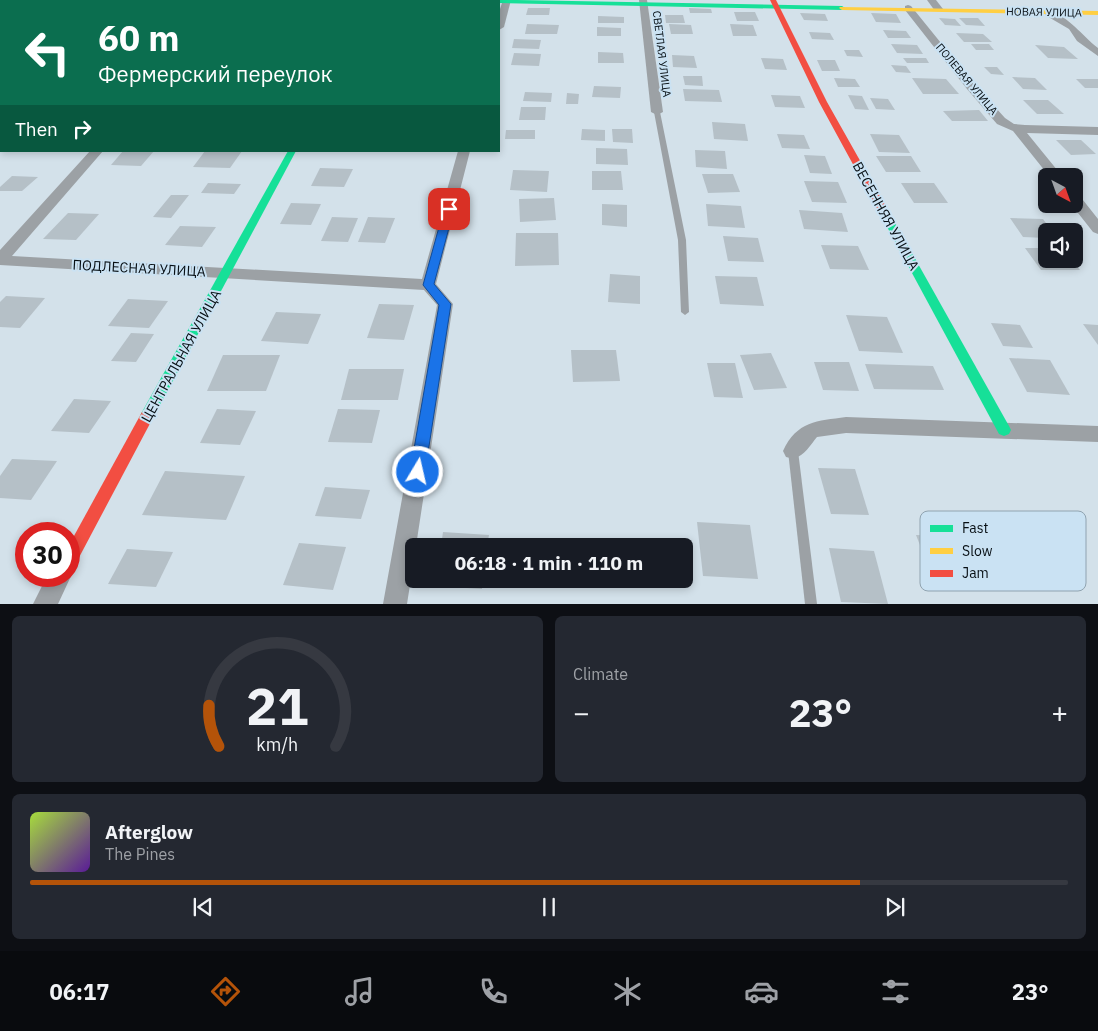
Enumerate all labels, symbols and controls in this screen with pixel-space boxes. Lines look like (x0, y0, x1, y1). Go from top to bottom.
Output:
street label: НОВАЯ УЛИЦА (1006, 4, 1082, 20)
street label: СВЕТЛАЯ УЛИЦА (650, 10, 674, 98)
text: 60 m (98, 15, 180, 61)
icon: left (15, 20, 80, 85)
street label: ПОЛЕВАЯ УЛИЦА (933, 40, 1001, 118)
text: Фермерский переулок (98, 59, 333, 88)
icon: right (68, 115, 96, 143)
text: Then (15, 117, 58, 141)
street label: ВЕСЕННЯЯ УЛИЦА (849, 159, 923, 274)
north arrow (1038, 168, 1082, 212)
map controls (1038, 168, 1083, 268)
pin (428, 188, 470, 230)
icon: arrive (435, 195, 463, 223)
button: sound (1038, 223, 1083, 268)
street label: ПОДЛЕСНАЯ УЛИЦА (72, 256, 206, 280)
street label: ЦЕНТРАЛЬНАЯ УЛИЦА (137, 286, 225, 426)
position arrow (391, 445, 443, 497)
legend (920, 511, 1086, 591)
text: Fast (962, 519, 988, 537)
speed limit sign: 30 (15, 522, 80, 587)
text: Slow (962, 542, 993, 560)
text: 06:18 · 1 min · 110 m (455, 551, 643, 575)
text: Jam (962, 564, 989, 582)
text: Climate (573, 664, 628, 684)
text: 21 (246, 672, 309, 739)
text: 23° (789, 688, 852, 737)
text: − (573, 694, 590, 731)
text: + (1051, 694, 1068, 731)
text: km/h (257, 733, 299, 756)
text: Afterglow (105, 820, 193, 844)
text: The Pines (105, 844, 175, 864)
icon: previous (189, 893, 217, 921)
icon: pause (535, 893, 563, 921)
icon: next (881, 893, 909, 921)
icon: directions (208, 974, 243, 1009)
icon: music (342, 974, 377, 1009)
icon: phone (476, 974, 511, 1009)
icon: climate (610, 974, 645, 1009)
icon: car (744, 974, 779, 1009)
icon: filters (878, 974, 913, 1009)
text: 06:17 (49, 977, 110, 1006)
text: 23° (1012, 977, 1048, 1006)

